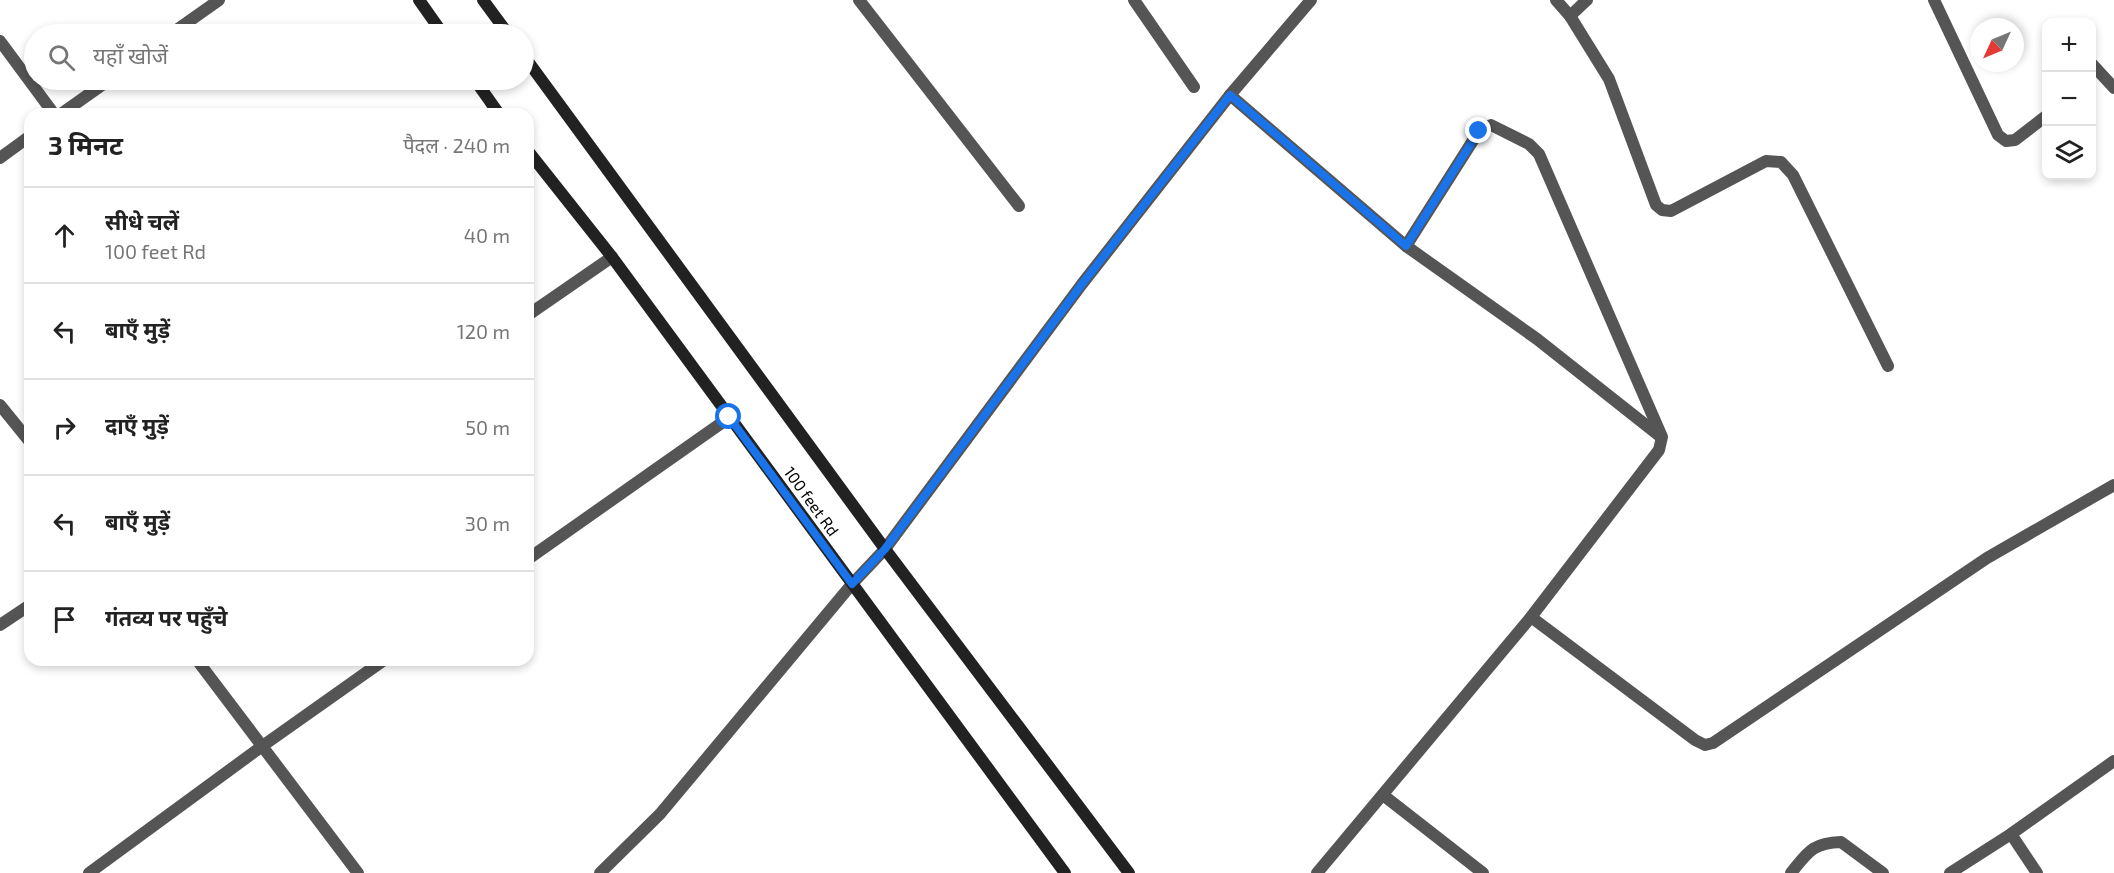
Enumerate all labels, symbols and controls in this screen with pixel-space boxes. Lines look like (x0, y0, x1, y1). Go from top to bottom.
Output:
north arrow (1970, 18, 2024, 72)
map controls (2042, 18, 2096, 180)
button: + (2042, 18, 2096, 72)
search box (24, 24, 534, 90)
icon: search (45, 41, 78, 74)
text: यहाँ खोजें (93, 42, 168, 68)
button: − (2042, 72, 2096, 126)
route end (1465, 117, 1491, 143)
button: layers (2042, 126, 2096, 180)
text: 3 मिनट (48, 129, 123, 160)
text: पैदल · 240 m (403, 133, 510, 157)
text: सीधे चलें (105, 208, 179, 234)
icon: ahead (48, 219, 81, 252)
text: 40 m (464, 223, 510, 247)
text: 100 feet Rd (105, 239, 206, 263)
icon: left (48, 315, 81, 348)
text: बाएँ मुड़ें (105, 316, 170, 342)
text: 120 m (457, 319, 510, 343)
route start (715, 403, 741, 429)
icon: right (48, 411, 81, 444)
text: दाएँ मुड़ें (105, 412, 169, 438)
text: 50 m (465, 415, 510, 439)
street label: 100 feet Rd (781, 463, 843, 539)
icon: left (48, 507, 81, 540)
text: बाएँ मुड़ें (105, 508, 170, 534)
text: 30 m (465, 511, 510, 535)
icon: arrive (48, 603, 81, 636)
text: गंतव्य पर पहुँचे (105, 604, 228, 630)

